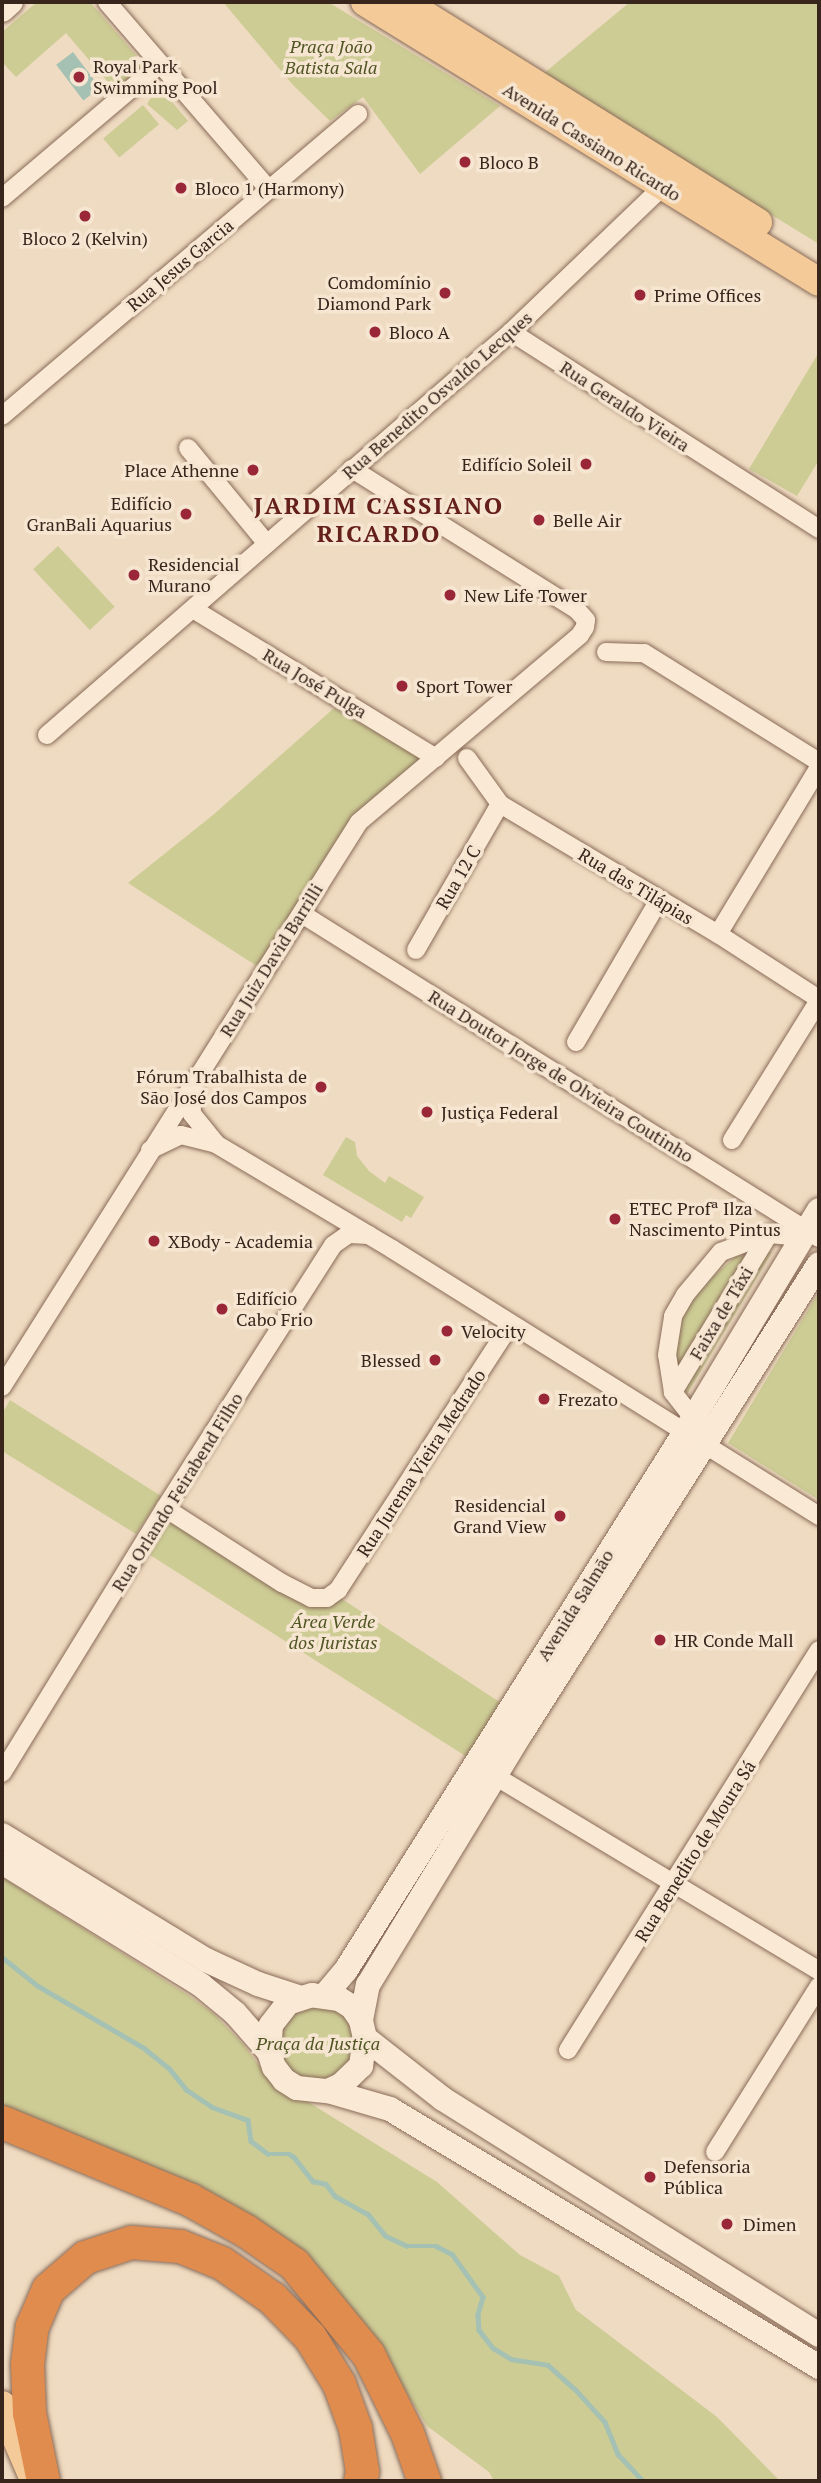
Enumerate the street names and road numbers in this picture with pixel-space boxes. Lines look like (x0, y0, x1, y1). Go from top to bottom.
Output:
street label: Avenida Cassiano Ricardo (499, 78, 685, 206)
street label: Rua Jesus Garcia (122, 214, 238, 316)
street label: Rua Benedito Osvaldo Lecques (338, 307, 536, 483)
street label: Rua Geraldo Vieira (556, 356, 694, 456)
street label: Rua José Pulga (259, 643, 371, 723)
street label: Rua 12 C (431, 841, 485, 913)
street label: Rua das Tilápias (575, 843, 697, 929)
street label: Rua Juiz David Barrilli (215, 879, 327, 1041)
street label: Rua Doutor Jorge de Olvieira Coutinho (425, 985, 697, 1167)
street label: Faixa de Táxi (685, 1263, 757, 1363)
street label: Rua Jurema Vieira Medrado (352, 1365, 490, 1561)
street label: Rua Orlando Feirabend Filho (107, 1389, 247, 1595)
street label: Avenida Salmão (532, 1545, 618, 1665)
street label: Rua Benedito de Moura Sá (630, 1756, 760, 1946)

